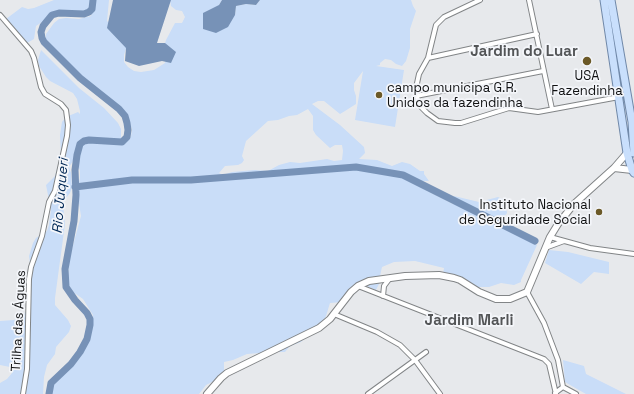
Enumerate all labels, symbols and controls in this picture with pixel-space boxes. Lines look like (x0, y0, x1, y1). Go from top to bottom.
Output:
district label: Jardim do Luar (470, 43, 578, 61)
marker: USA Fazendinha (581, 55, 593, 67)
place label: USA Fazendinha (551, 68, 623, 99)
place label: campo municipa G.R. Unidos da fazendinha (387, 80, 523, 111)
marker: campo municipa G.R. Unidos da fazendinha (374, 90, 384, 100)
water label: Rio Juqueri (49, 158, 73, 234)
place label: Instituto Nacional de Seguridade Social (459, 197, 591, 228)
marker: Instituto Nacional de Seguridade Social (594, 207, 604, 217)
street label: Trilha das Águas (9, 270, 29, 372)
district label: Jardim Marli (425, 312, 513, 330)

